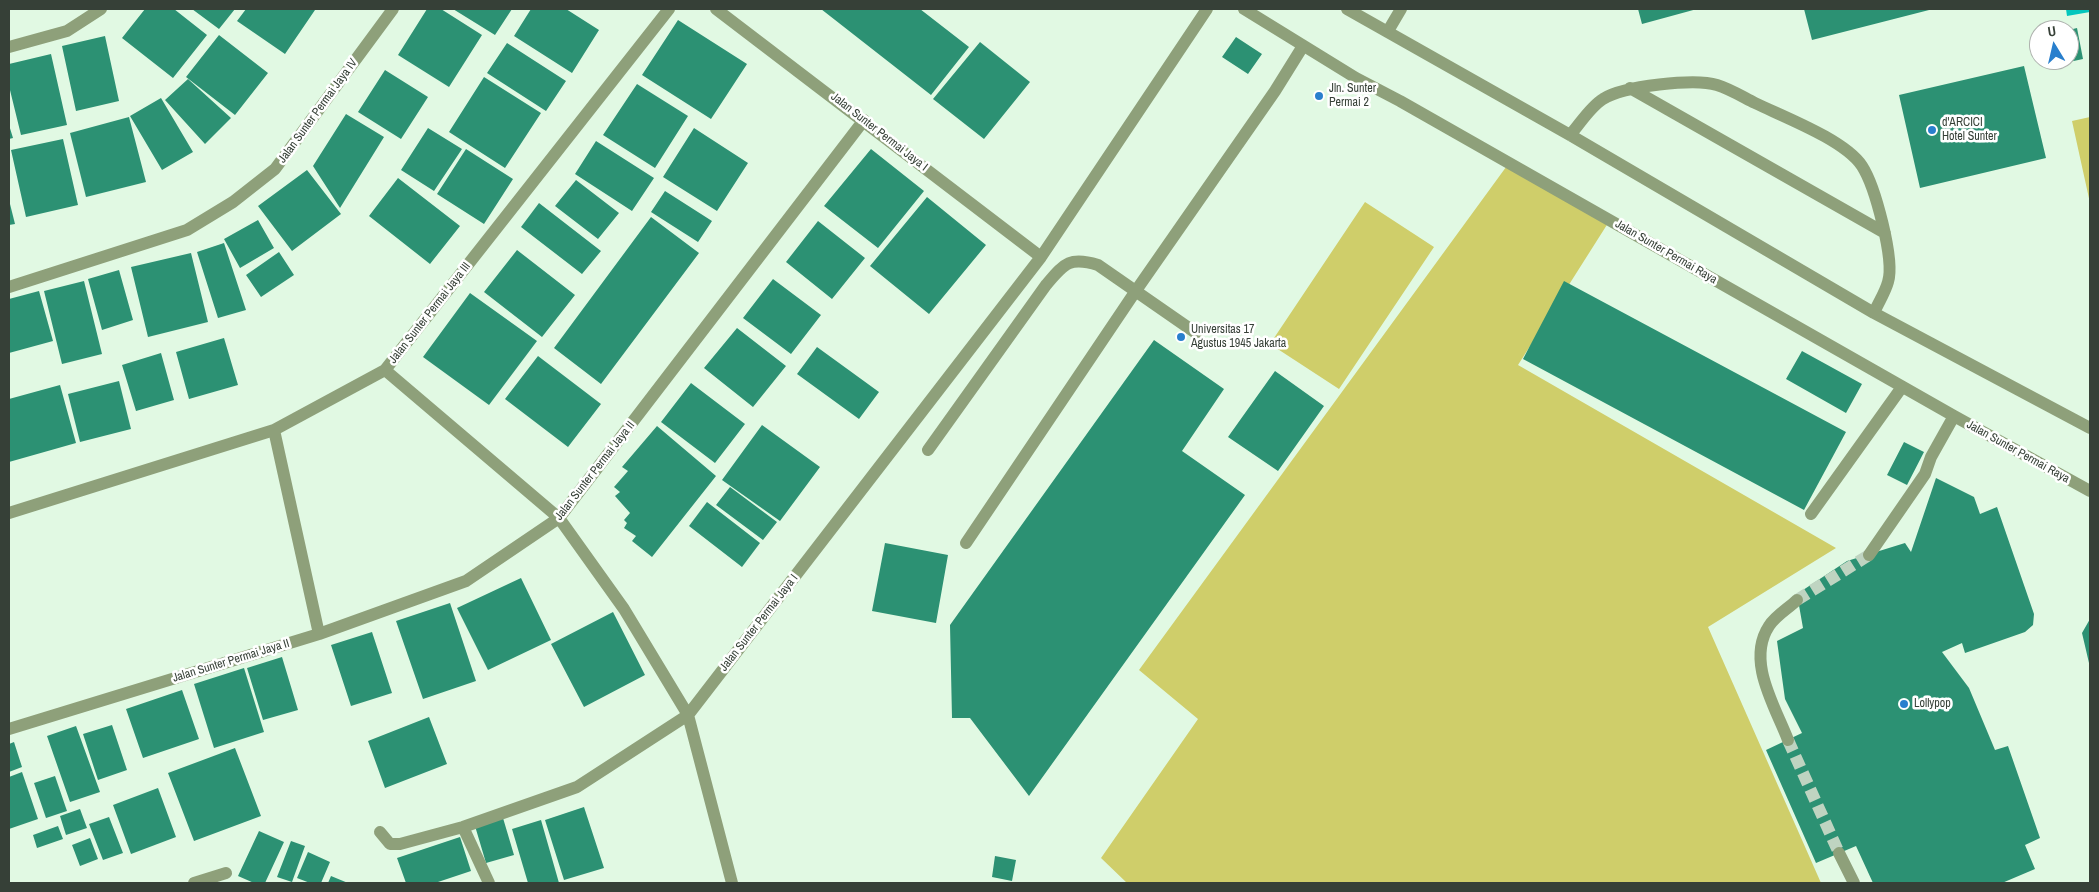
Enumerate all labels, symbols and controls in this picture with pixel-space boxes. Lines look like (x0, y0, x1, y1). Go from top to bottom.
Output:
north arrow (2029, 20, 2079, 70)
text: U (2046, 22, 2057, 41)
street label: Jalan Sunter Permai Jaya IV (275, 56, 361, 166)
place label: Jln. Sunter Permai 2 (1329, 82, 1376, 110)
street label: Jalan Sunter Permai Jaya I (828, 90, 930, 174)
marker: Jln. Sunter Permai 2 (1313, 90, 1325, 102)
place label: d'ARCICI Hotel Sunter (1942, 116, 1997, 144)
marker: d'ARCICI Hotel Sunter (1926, 124, 1938, 136)
street label: Jalan Sunter Permai Raya (1612, 217, 1720, 287)
street label: Jalan Sunter Permai Jaya III (386, 260, 474, 366)
place label: Universitas 17 Agustus 1945 Jakarta (1191, 323, 1286, 351)
marker: Universitas 17 Agustus 1945 Jakarta (1175, 331, 1187, 343)
street label: Jalan Sunter Permai Raya (1964, 418, 2072, 486)
street label: Jalan Sunter Permai Jaya II (552, 419, 638, 523)
street label: Jalan Sunter Permai Jaya I (717, 572, 801, 674)
street label: Jalan Sunter Permai Jaya II (171, 636, 291, 686)
place label: Lollypop (1914, 697, 1951, 711)
marker: Lollypop (1898, 698, 1910, 710)

